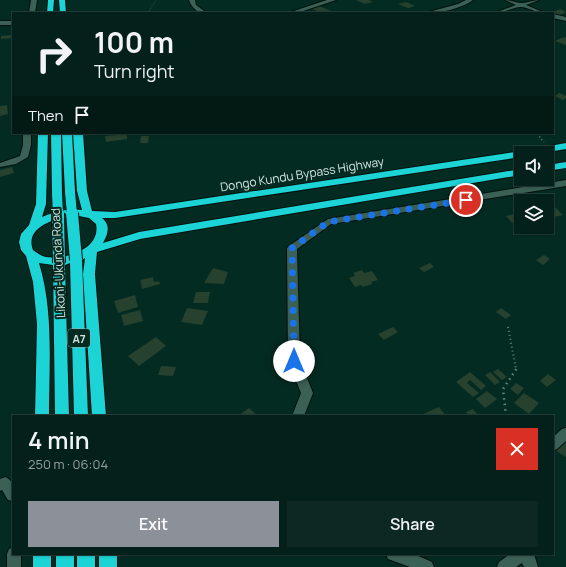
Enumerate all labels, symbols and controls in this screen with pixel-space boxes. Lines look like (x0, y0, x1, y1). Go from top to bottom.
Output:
text: 100 m (94, 23, 174, 61)
icon: right (28, 28, 80, 80)
text: Turn right (94, 59, 175, 83)
icon: arrive (71, 104, 93, 126)
text: Then (28, 105, 63, 126)
map controls (514, 146, 554, 234)
button: sound (514, 146, 554, 186)
street label: Dongo Kundu Bypass Highway (219, 153, 386, 195)
pin (449, 183, 483, 217)
icon: arrive (455, 189, 477, 211)
button: layers (514, 194, 554, 234)
street label: Likoni-Ukunda Road (47, 208, 69, 318)
road number: A7 (68, 329, 90, 347)
position arrow (273, 340, 315, 382)
text: 4 min (28, 423, 90, 456)
button: close (496, 428, 538, 470)
text: 250 m · 06:04 (28, 455, 108, 473)
button: Exit (28, 501, 279, 547)
button: Share (287, 501, 538, 547)

